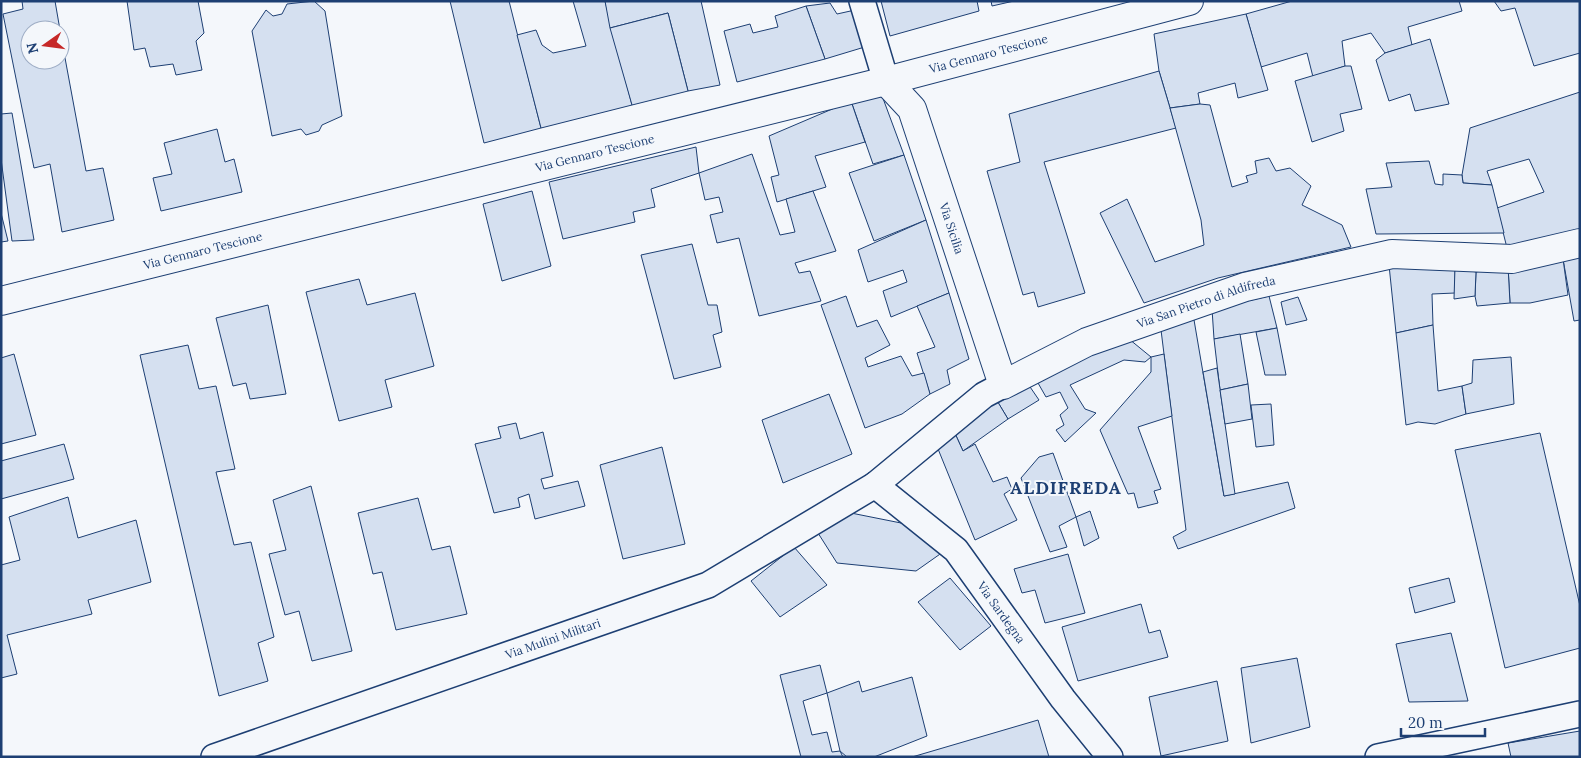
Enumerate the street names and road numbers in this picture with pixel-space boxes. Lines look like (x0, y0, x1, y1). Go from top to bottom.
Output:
street label: Via Gennaro Tescione (927, 31, 1050, 77)
street label: Via Gennaro Tescione (533, 131, 656, 175)
street label: Via Sicilia (936, 200, 967, 256)
street label: Via Gennaro Tescione (141, 228, 264, 273)
street label: Via San Pietro di Aldifreda (1134, 272, 1277, 331)
street label: Via Sardegna (974, 578, 1029, 646)
street label: Via Mulini Militari (502, 615, 602, 662)

